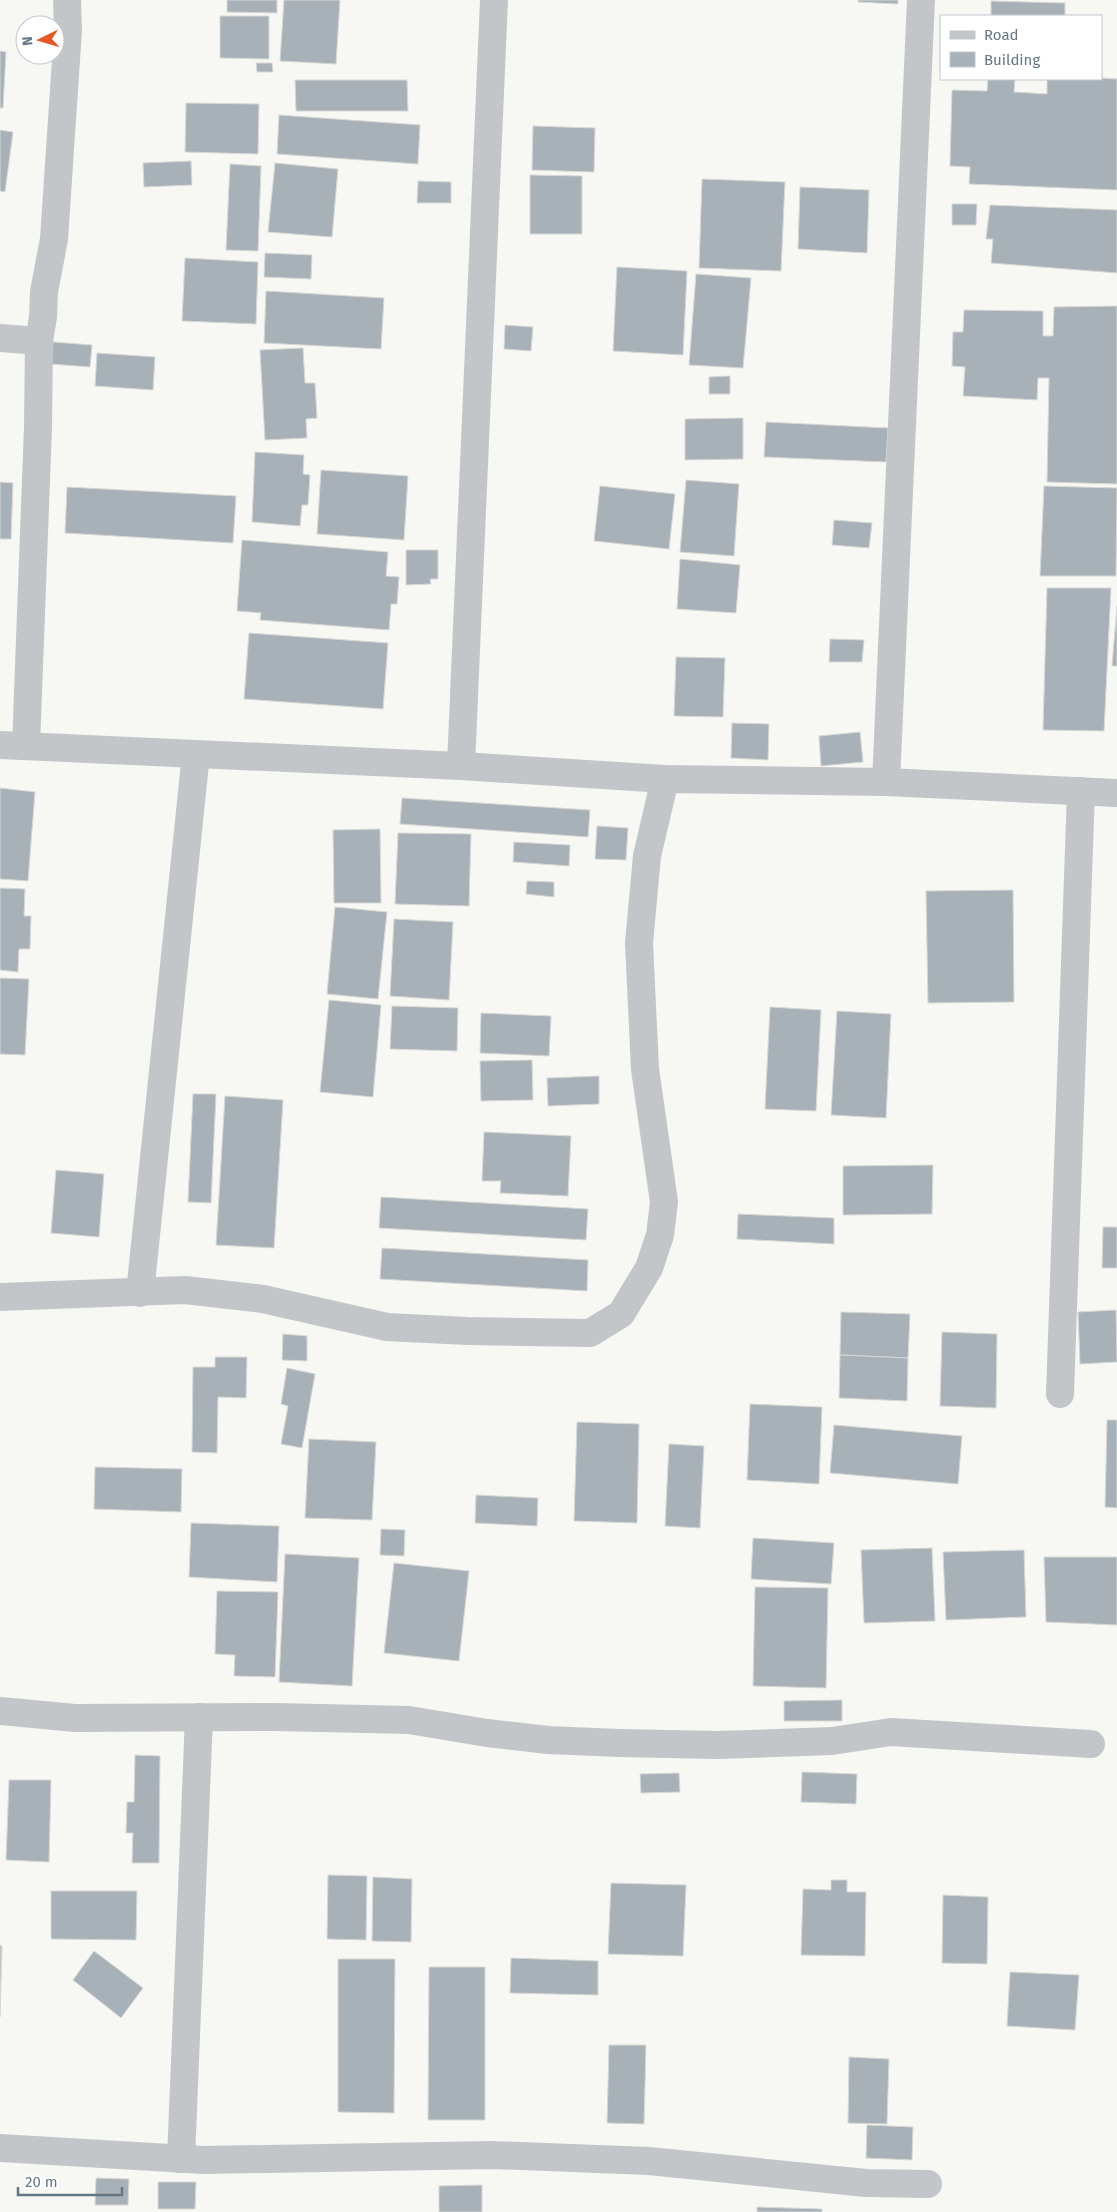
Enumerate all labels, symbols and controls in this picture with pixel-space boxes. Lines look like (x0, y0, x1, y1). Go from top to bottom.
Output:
north arrow (15, 15, 65, 65)
legend (940, 15, 1102, 80)
text: Road (984, 26, 1019, 44)
text: N (19, 36, 36, 46)
text: Building (984, 51, 1040, 69)
scale bar (18, 2164, 121, 2196)
text: 20 m (25, 2173, 58, 2191)

